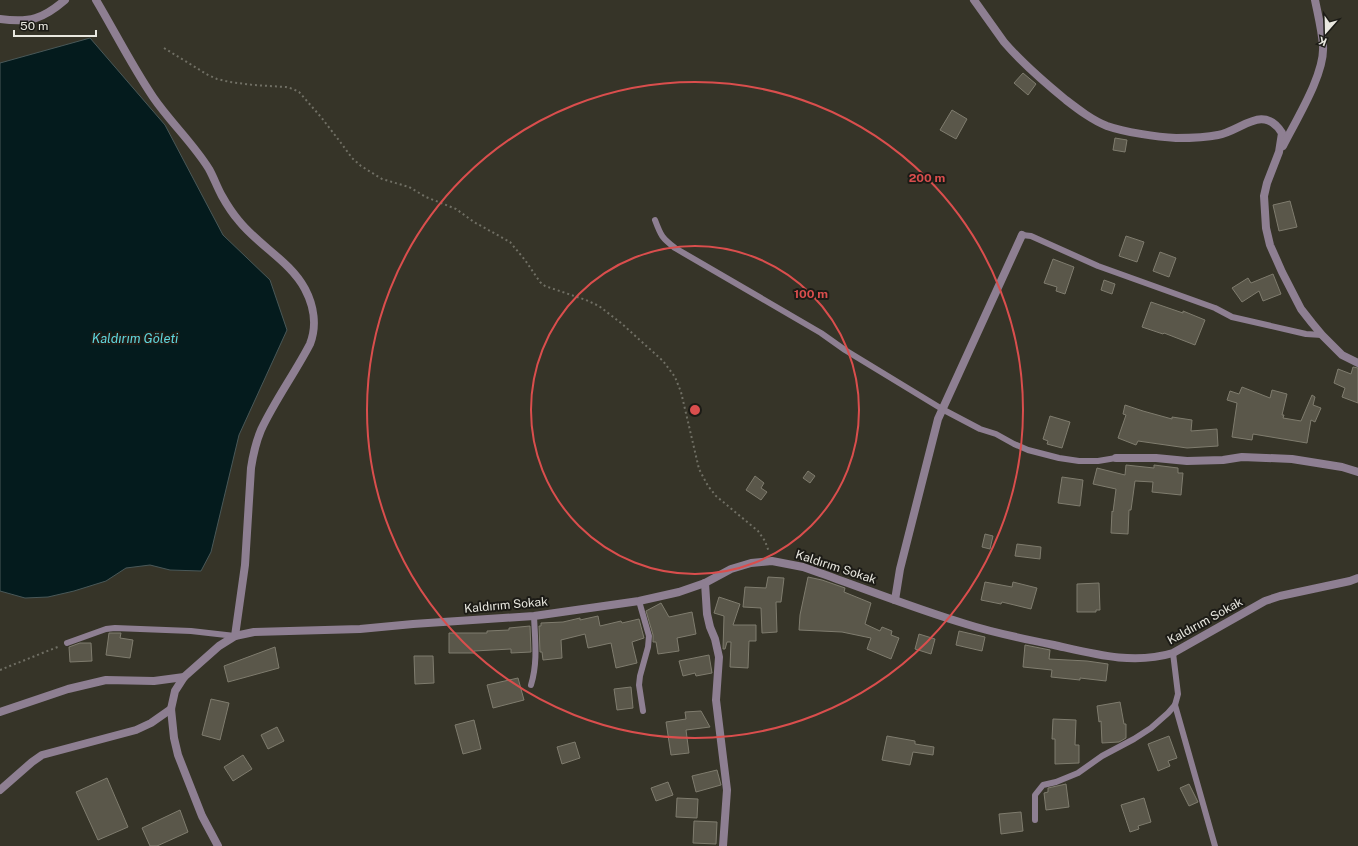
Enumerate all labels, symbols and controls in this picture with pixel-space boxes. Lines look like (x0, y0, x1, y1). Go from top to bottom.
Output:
scale bar (14, 12, 96, 38)
north arrow (1306, 12, 1346, 52)
text: 50 m (20, 19, 48, 33)
text: K (1317, 34, 1328, 48)
text: 200 m (909, 171, 945, 185)
text: 100 m (794, 287, 828, 301)
water label: Kaldırım Göleti (92, 331, 179, 346)
centre of rings (688, 403, 702, 417)
street label: Kaldırım Sokak (794, 547, 878, 587)
street label: Kaldırım Sokak (464, 594, 549, 616)
street label: Kaldırım Sokak (1165, 594, 1245, 647)

